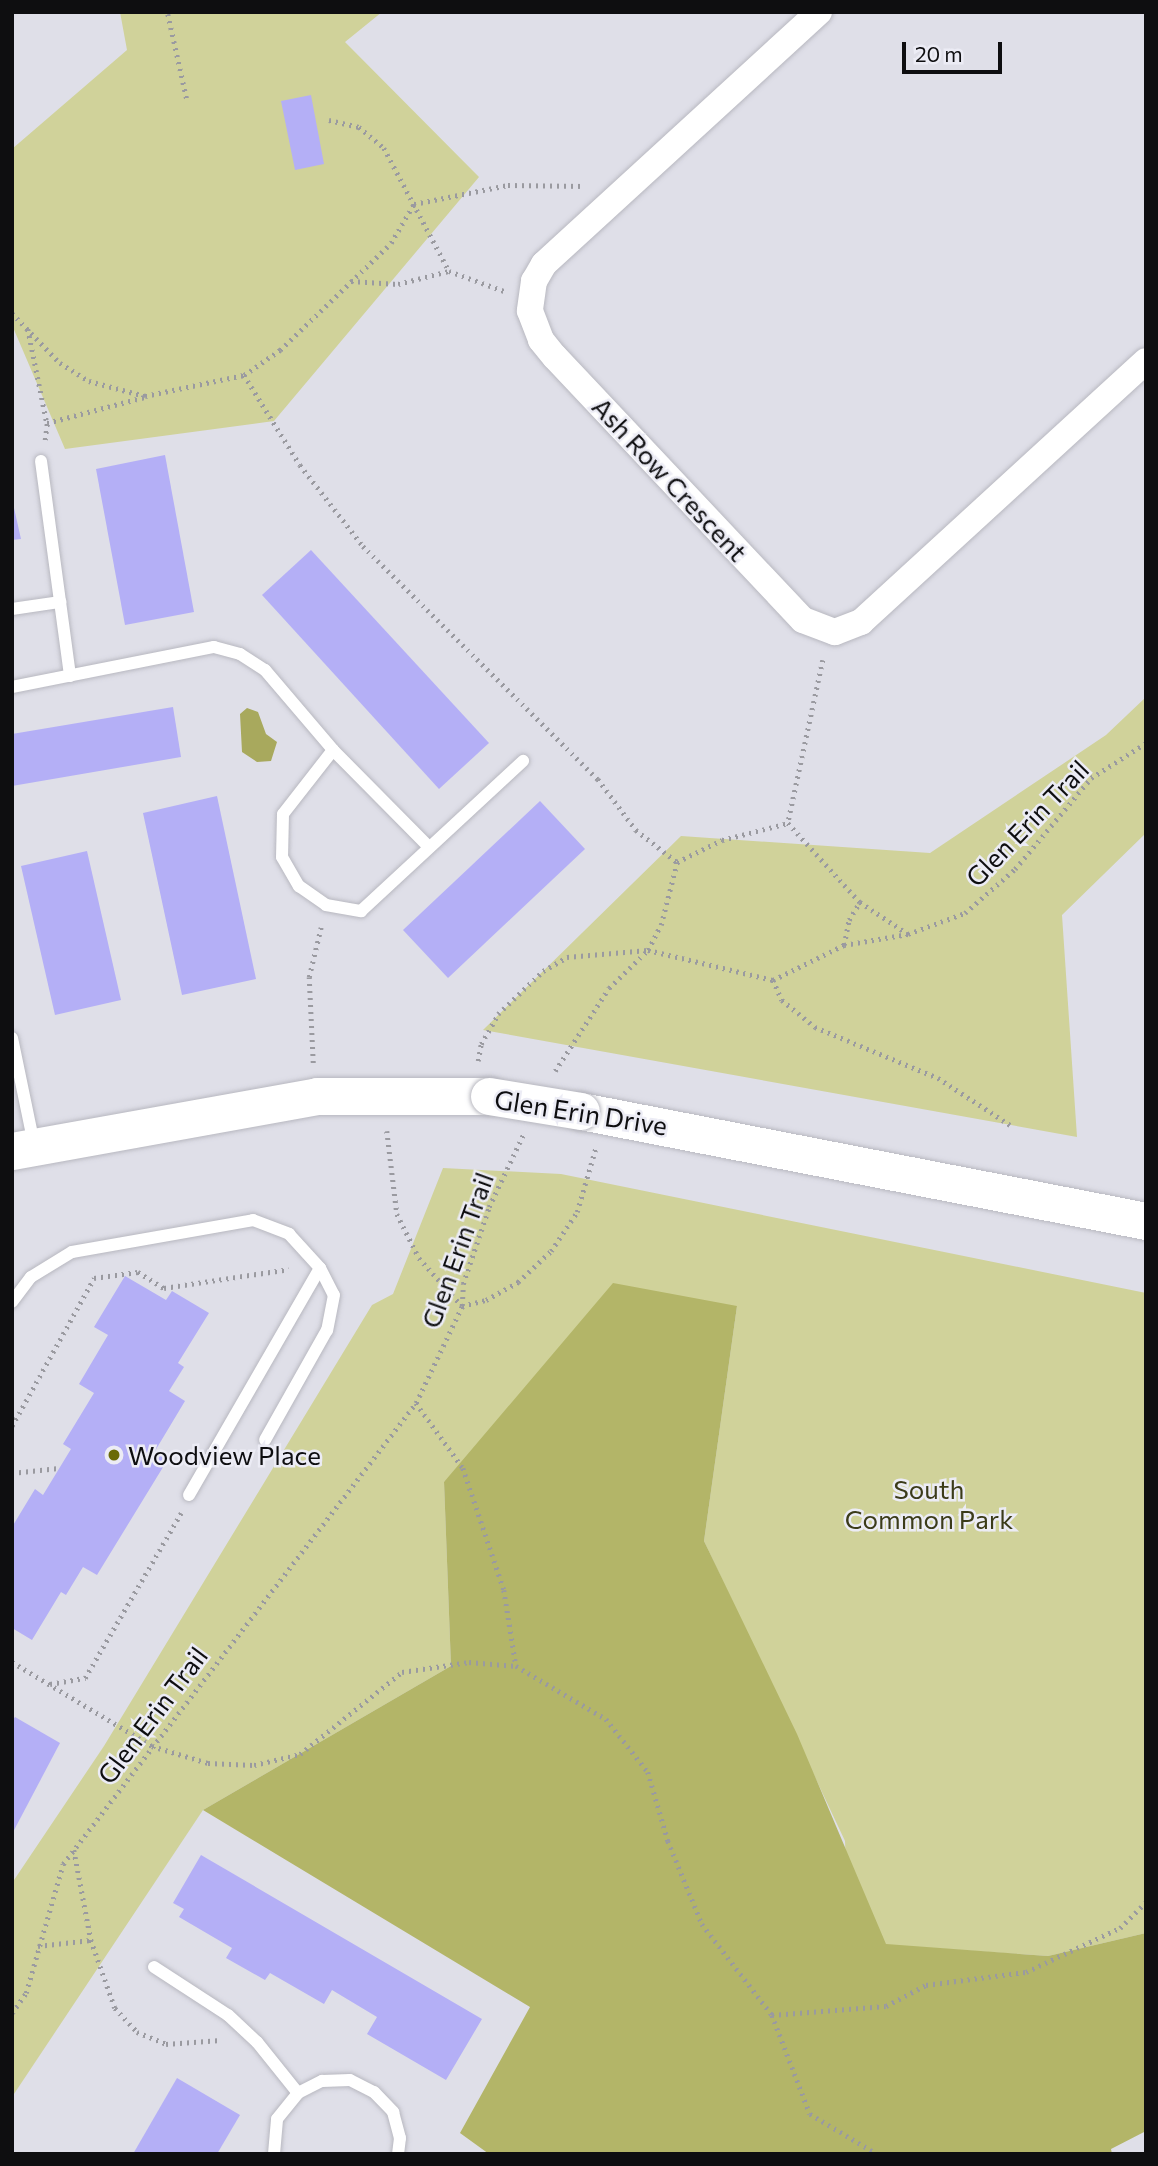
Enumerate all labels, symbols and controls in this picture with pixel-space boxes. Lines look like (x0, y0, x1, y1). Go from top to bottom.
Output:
scale bar (906, 28, 1006, 72)
text: 20 m (915, 41, 963, 66)
street label: Ash Row Crescent (586, 391, 754, 567)
street label: Glen Erin Trail (959, 753, 1095, 893)
street label: Glen Erin Drive (492, 1083, 670, 1141)
street label: Glen Erin Trail (414, 1168, 500, 1332)
place label: Woodview Place (128, 1439, 321, 1471)
marker: Woodview Place (106, 1447, 122, 1463)
park label: South Common Park (845, 1473, 1013, 1534)
street label: Glen Erin Trail (90, 1640, 214, 1790)

